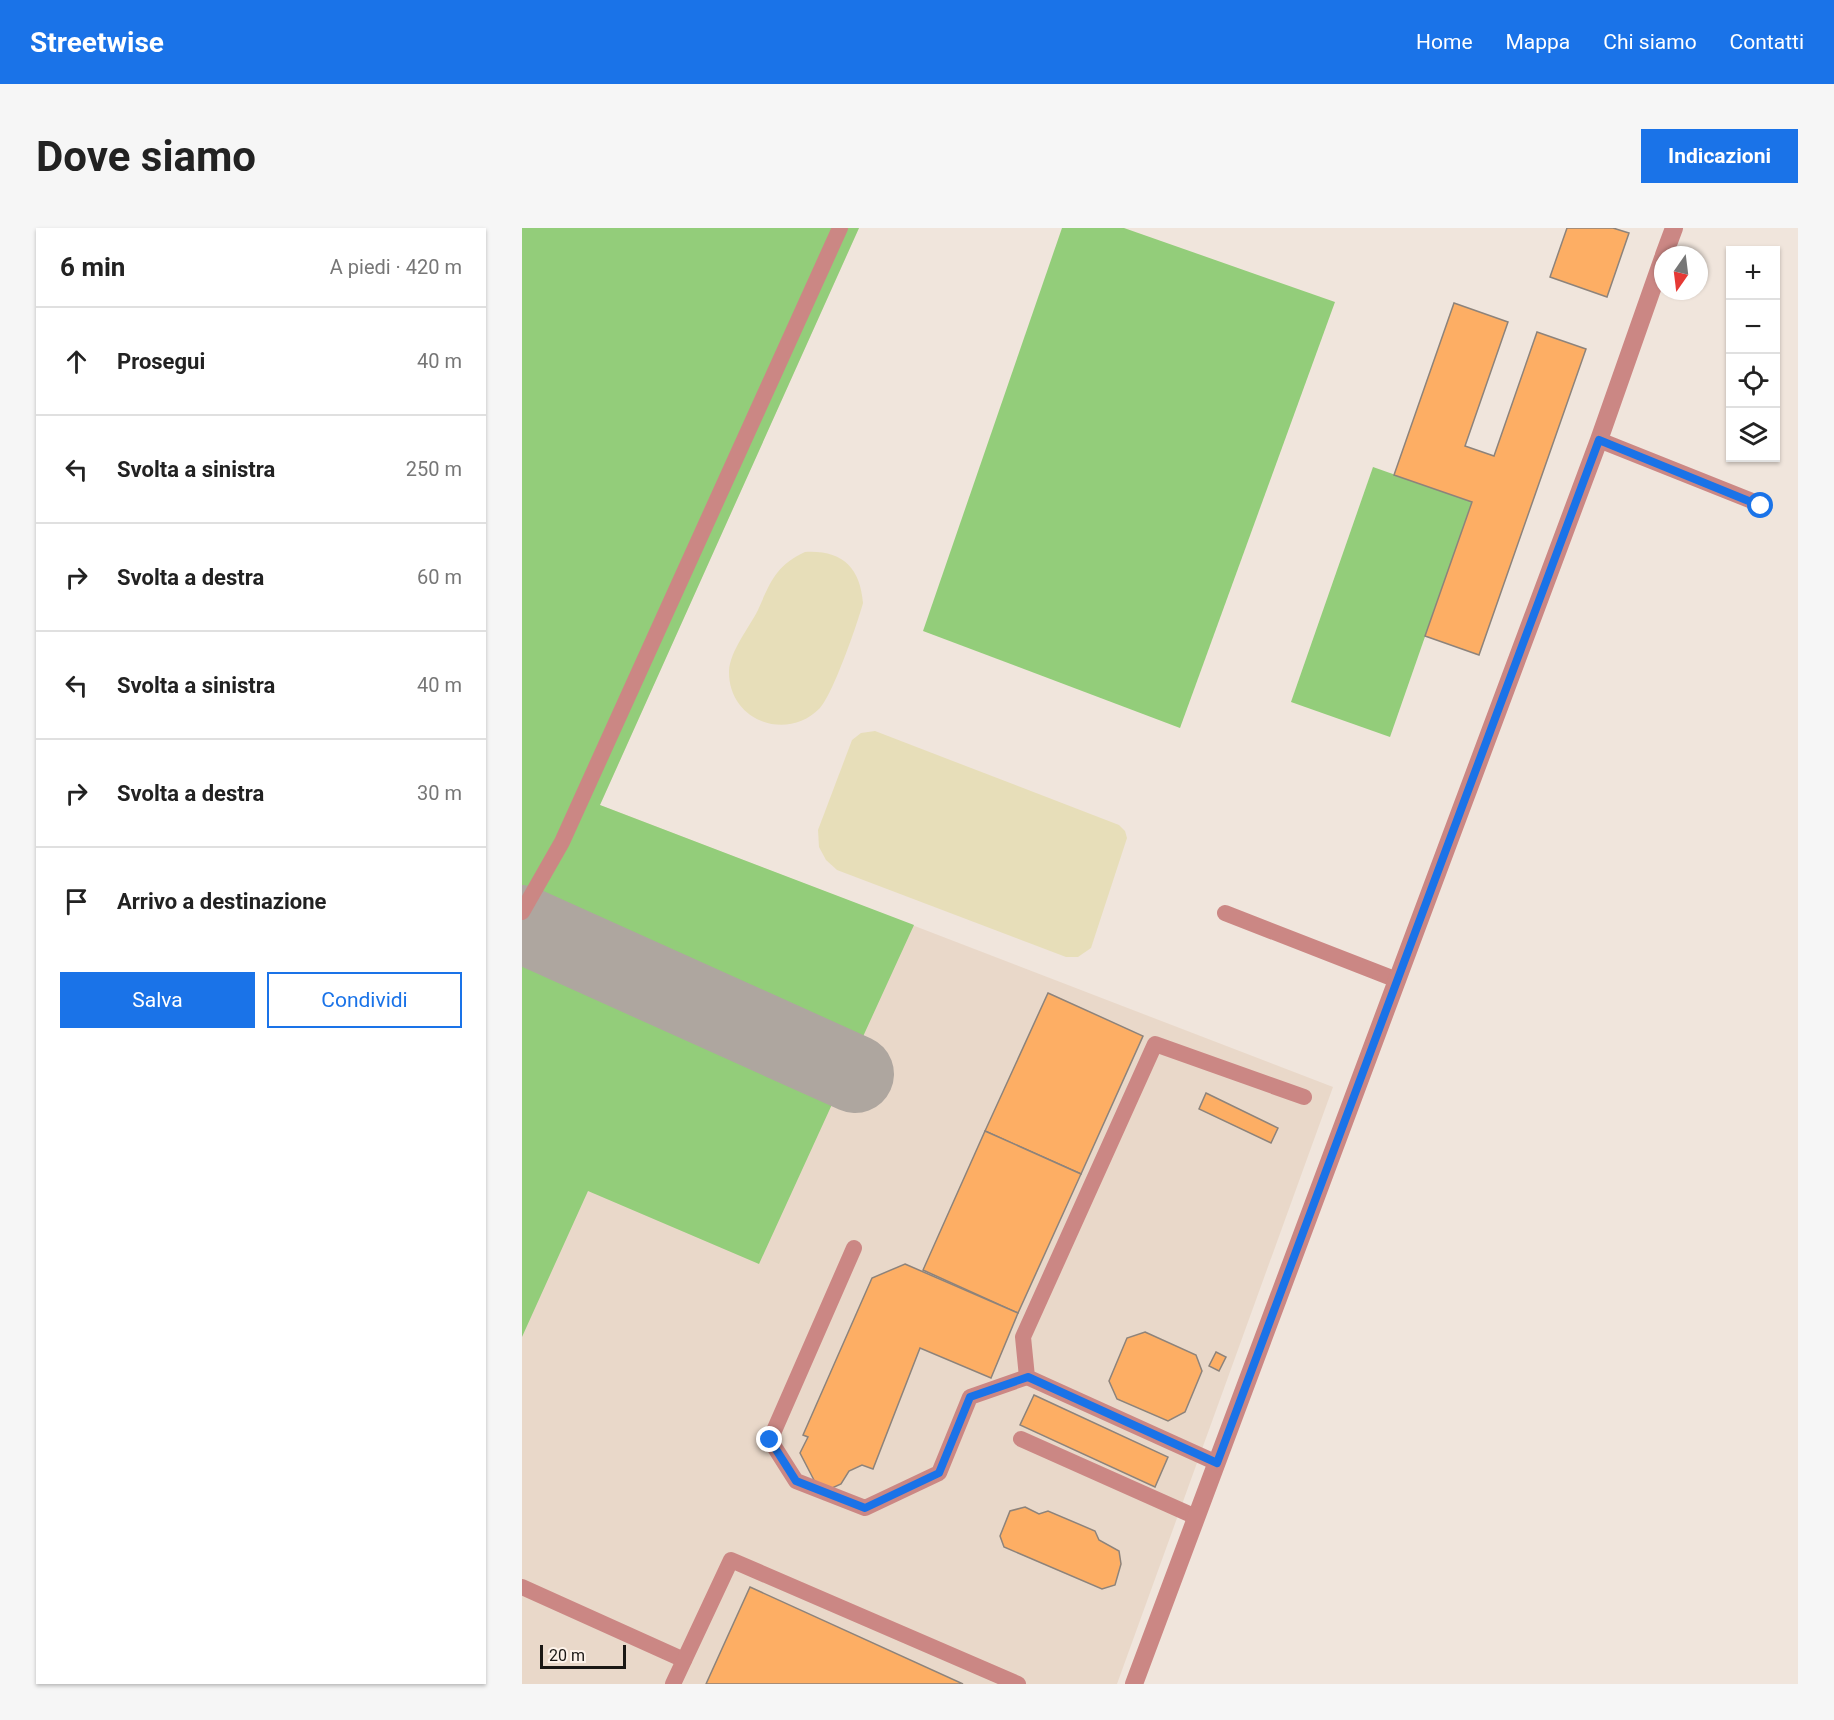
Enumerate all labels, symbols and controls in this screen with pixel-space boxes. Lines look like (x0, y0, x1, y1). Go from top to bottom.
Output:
text: Streetwise (30, 26, 164, 59)
text: Home (1416, 30, 1473, 54)
text: Mappa (1506, 30, 1570, 54)
text: Chi siamo (1603, 30, 1697, 54)
text: Contatti (1730, 30, 1804, 54)
button: Indicazioni (1641, 129, 1798, 183)
text: Dove siamo (36, 132, 256, 181)
north arrow (1654, 246, 1708, 300)
map controls (1726, 246, 1780, 462)
button: + (1726, 246, 1780, 300)
text: 6 min (60, 252, 125, 282)
text: A piedi · 420 m (330, 255, 462, 279)
button: − (1726, 300, 1780, 354)
icon: ahead (60, 345, 93, 378)
text: Prosegui (117, 349, 205, 374)
text: 40 m (417, 349, 462, 373)
button: locate (1726, 354, 1780, 408)
button: layers (1726, 408, 1780, 462)
icon: left (60, 453, 93, 486)
text: Svolta a sinistra (117, 457, 275, 482)
text: 250 m (406, 457, 462, 481)
route start (1747, 492, 1773, 518)
icon: right (60, 561, 93, 594)
text: Svolta a destra (117, 565, 264, 590)
text: 60 m (417, 565, 462, 589)
icon: left (60, 669, 93, 702)
text: Svolta a sinistra (117, 673, 275, 698)
text: 40 m (417, 673, 462, 697)
icon: right (60, 777, 93, 810)
text: Svolta a destra (117, 781, 264, 806)
text: 30 m (417, 781, 462, 805)
icon: arrive (60, 885, 93, 918)
text: Arrivo a destinazione (117, 889, 326, 914)
button: Salva (60, 972, 255, 1028)
button: Condividi (267, 972, 462, 1028)
route end (756, 1426, 782, 1452)
scale bar (540, 1642, 626, 1670)
text: 20 m (549, 1646, 585, 1665)

